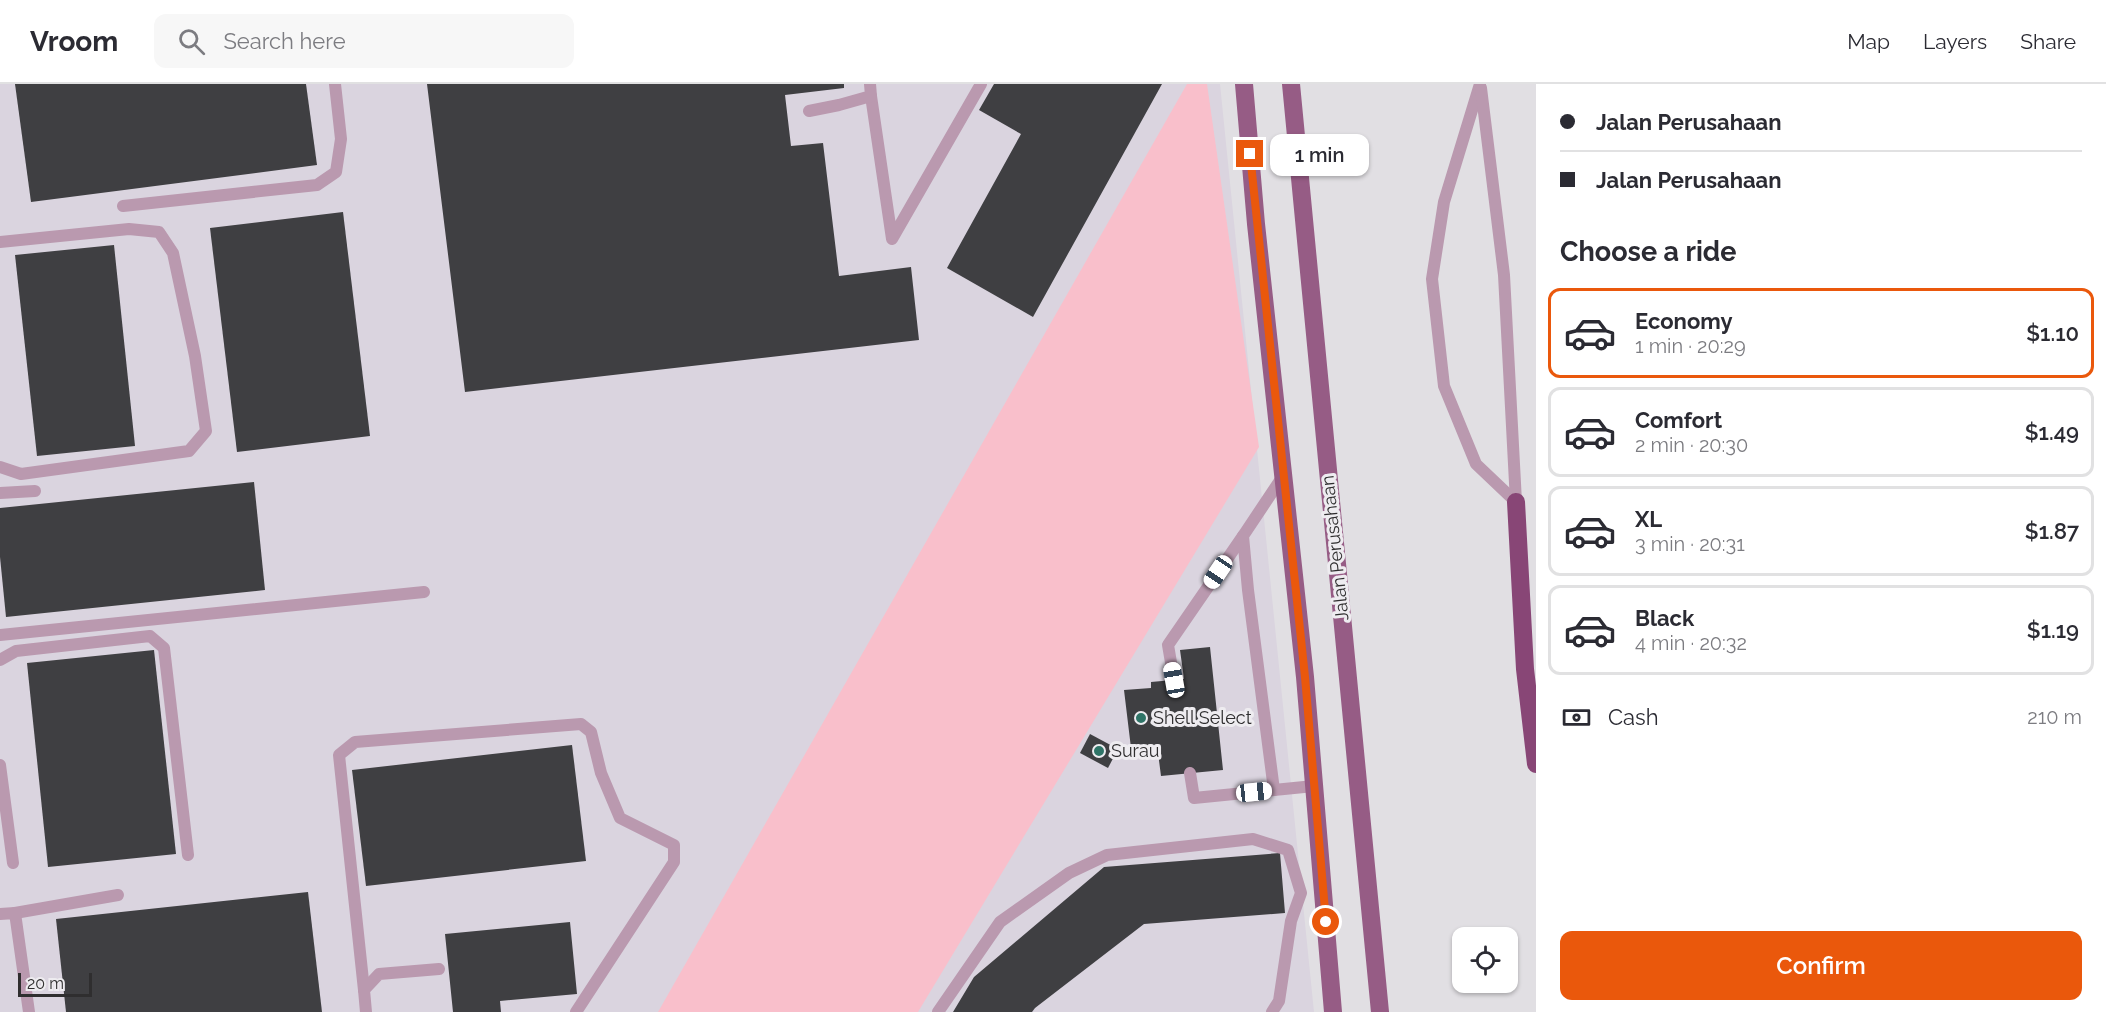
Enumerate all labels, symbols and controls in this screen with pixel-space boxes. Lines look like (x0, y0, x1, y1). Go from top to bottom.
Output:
search box (154, 14, 574, 68)
text: Vroom (30, 25, 118, 58)
icon: search (175, 25, 208, 58)
text: Search here (223, 28, 346, 54)
text: Map (1847, 29, 1890, 54)
text: Layers (1923, 29, 1987, 54)
text: Share (2020, 29, 2076, 54)
text: Jalan Perusahaan (1596, 109, 1781, 135)
callout: 1 min (1271, 133, 1370, 175)
route end (1236, 140, 1263, 167)
text: 1 min (1295, 143, 1344, 167)
text: Jalan Perusahaan (1596, 167, 1781, 193)
text: Choose a ride (1560, 236, 1736, 267)
icon: car (1563, 306, 1617, 360)
text: Economy (1635, 308, 1733, 334)
text: $1.10 (2026, 320, 2079, 346)
text: 1 min · 20:29 (1635, 334, 1746, 358)
icon: car (1563, 405, 1617, 459)
text: Comfort (1635, 407, 1722, 433)
text: $1.49 (2025, 419, 2079, 445)
text: 2 min · 20:30 (1635, 433, 1748, 457)
street label: Jalan Perusahaan (1316, 474, 1353, 622)
icon: car (1563, 504, 1617, 558)
text: XL (1635, 506, 1662, 532)
text: $1.87 (2025, 518, 2079, 544)
text: 3 min · 20:31 (1635, 532, 1745, 556)
car (1200, 552, 1236, 592)
icon: car (1563, 603, 1617, 657)
text: Black (1635, 605, 1694, 631)
text: $1.19 (2027, 617, 2079, 643)
text: 4 min · 20:32 (1635, 631, 1747, 655)
car (1162, 661, 1186, 699)
icon: cash (1560, 701, 1593, 734)
text: Cash (1608, 704, 1659, 730)
text: 210 m (2027, 705, 2082, 729)
place label: Shell Select (1153, 707, 1252, 728)
marker: Shell Select (1134, 711, 1148, 725)
place label: Surau (1111, 740, 1159, 761)
marker: Surau (1092, 744, 1106, 758)
car (1235, 781, 1273, 803)
route start (1312, 908, 1339, 935)
map controls (1452, 927, 1518, 993)
button: locate (1452, 927, 1518, 993)
button: Confirm (1560, 931, 2082, 1000)
scale bar (18, 970, 92, 998)
text: 20 m (27, 974, 64, 993)

